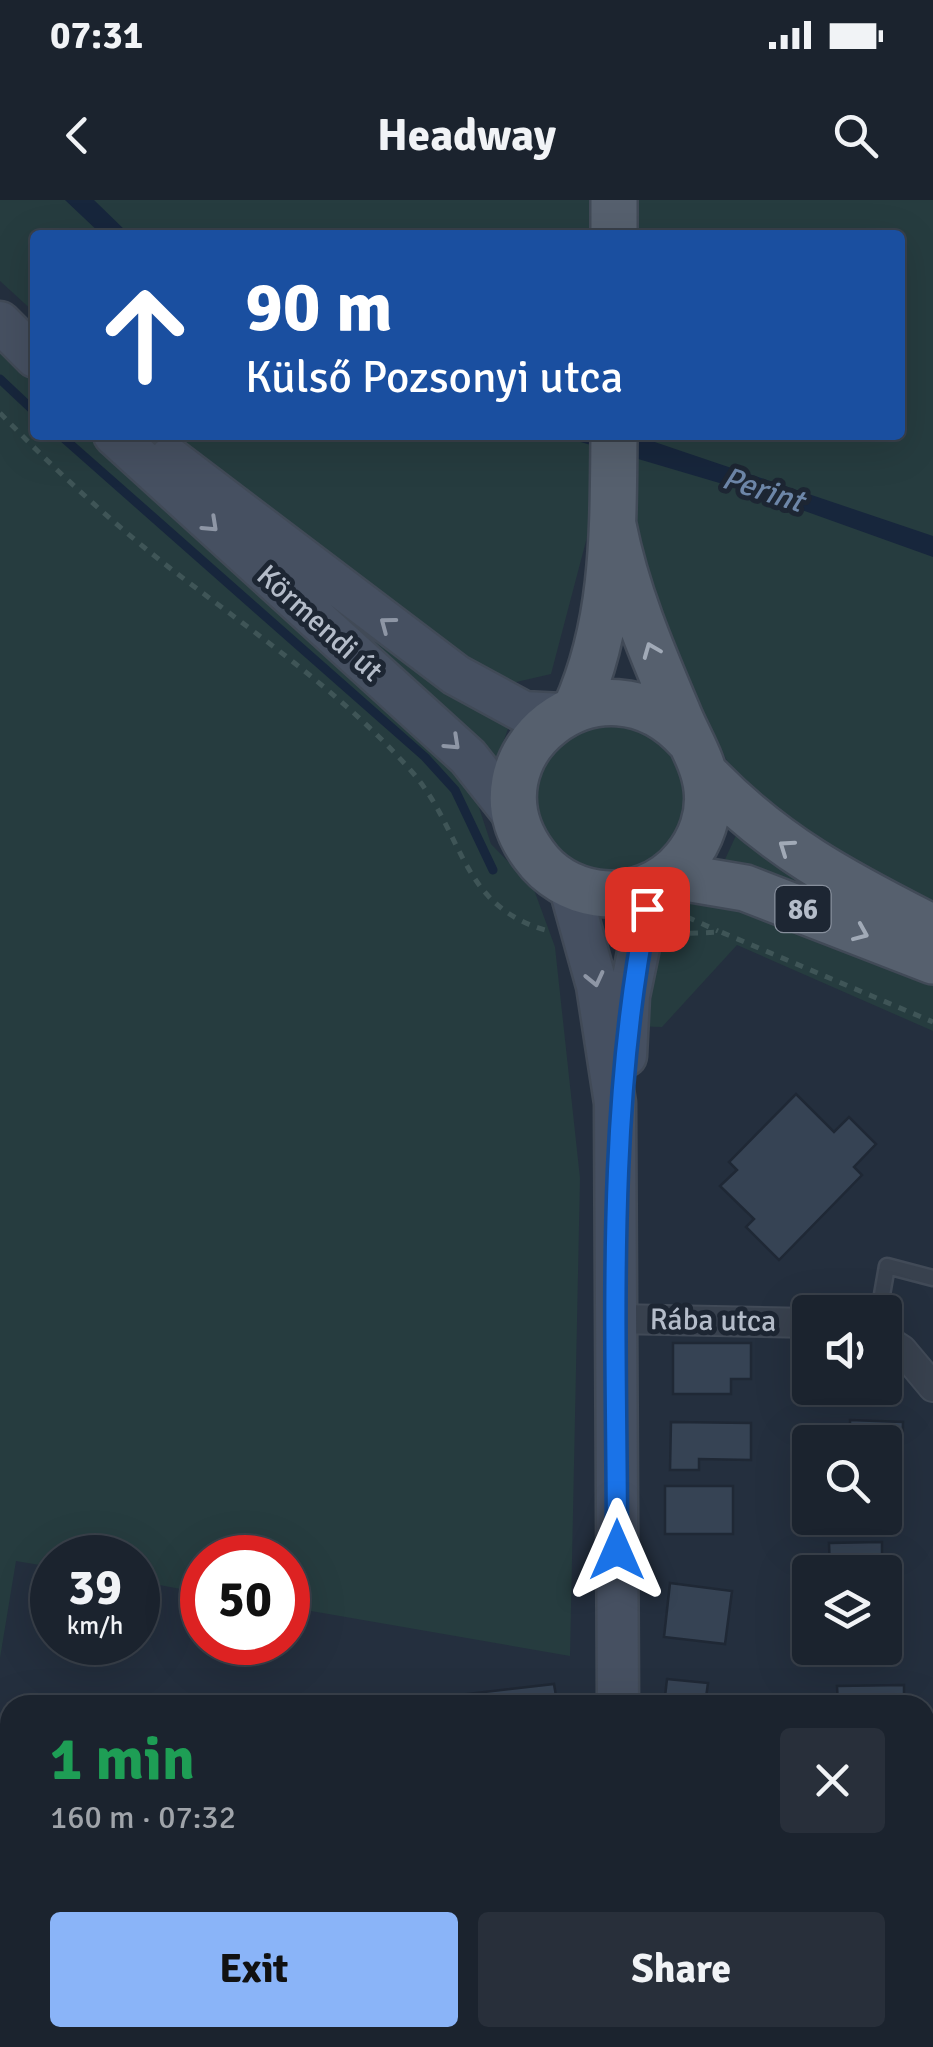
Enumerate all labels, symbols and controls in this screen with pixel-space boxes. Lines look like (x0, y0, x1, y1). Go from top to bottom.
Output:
text: 07:31 (50, 12, 143, 59)
icon: back (50, 108, 105, 163)
text: Headway (377, 108, 556, 163)
icon: search (828, 108, 883, 163)
text: 90 m (245, 264, 393, 350)
icon: ahead (80, 270, 210, 400)
text: Külső Pozsonyi utca (245, 350, 623, 405)
water label: Perint (717, 458, 812, 522)
one-way arrow (199, 514, 218, 532)
street label: Körmendi út (249, 557, 390, 690)
one-way arrow (380, 619, 398, 636)
one-way arrow (643, 642, 663, 660)
one-way arrow (441, 731, 459, 749)
one-way arrow (779, 841, 798, 859)
pin (605, 867, 690, 952)
icon: arrive (620, 882, 675, 937)
road number: 86 (776, 886, 830, 932)
one-way arrow (851, 921, 869, 941)
one-way arrow (583, 970, 604, 987)
map controls (792, 1295, 902, 1665)
button: sound (792, 1295, 902, 1405)
street label: Rába utca (649, 1301, 777, 1340)
button: search (792, 1425, 902, 1535)
position arrow (565, 1498, 669, 1602)
speed limit sign: 50 (180, 1535, 310, 1665)
button: layers (792, 1555, 902, 1665)
text: 39 (68, 1557, 122, 1619)
text: km/h (67, 1610, 123, 1641)
text: 1 min (50, 1723, 195, 1797)
button: close (780, 1728, 885, 1833)
text: 160 m · 07:32 (50, 1798, 236, 1837)
button: Exit (50, 1912, 458, 2027)
button: Share (478, 1912, 885, 2027)

